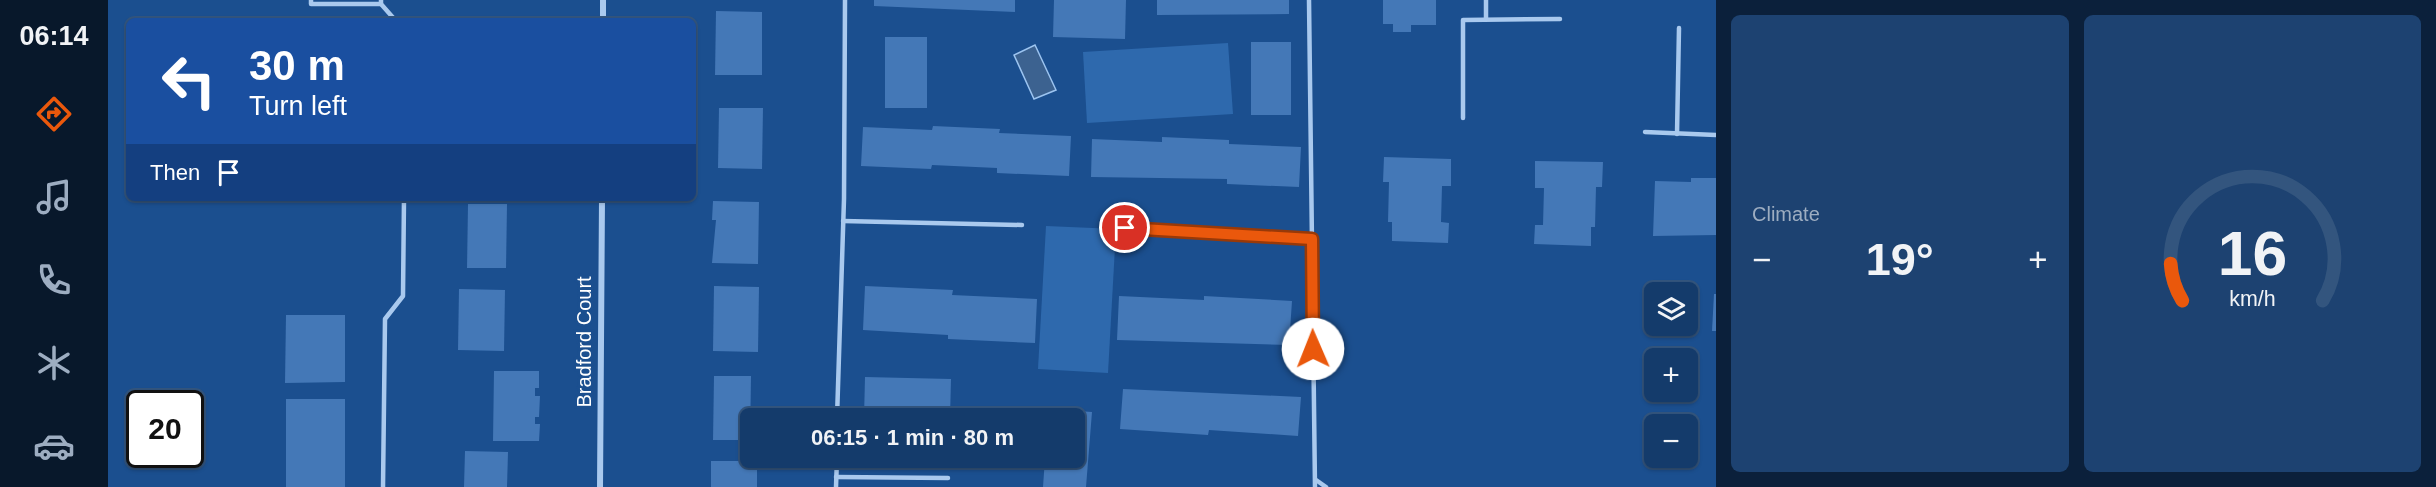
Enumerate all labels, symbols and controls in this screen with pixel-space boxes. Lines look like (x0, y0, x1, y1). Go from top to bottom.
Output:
text: 06:14 (19, 21, 89, 51)
icon: left (150, 42, 228, 120)
text: 30 m (249, 42, 345, 89)
text: Turn left (249, 91, 347, 121)
icon: directions (33, 93, 75, 135)
icon: arrive (212, 156, 245, 189)
text: Then (150, 160, 200, 185)
icon: music (33, 176, 75, 218)
pin (1099, 202, 1150, 253)
text: Climate (1752, 203, 1820, 225)
icon: arrive (1108, 211, 1141, 244)
text: 16 (2218, 219, 2287, 288)
text: 19° (1866, 234, 1934, 285)
text: − (1752, 241, 1771, 278)
text: + (2028, 241, 2048, 278)
icon: phone (33, 259, 75, 301)
street label: Bradford Court (573, 276, 595, 408)
map controls (1644, 282, 1698, 468)
button: layers (1644, 282, 1698, 336)
text: km/h (2229, 287, 2275, 311)
position arrow (1281, 317, 1345, 381)
icon: climate (33, 342, 75, 384)
button: + (1644, 348, 1698, 402)
speed limit sign: 20 (126, 390, 204, 468)
button: − (1644, 414, 1698, 468)
icon: car (33, 425, 75, 467)
text: 06:15 · 1 min · 80 m (811, 425, 1014, 450)

